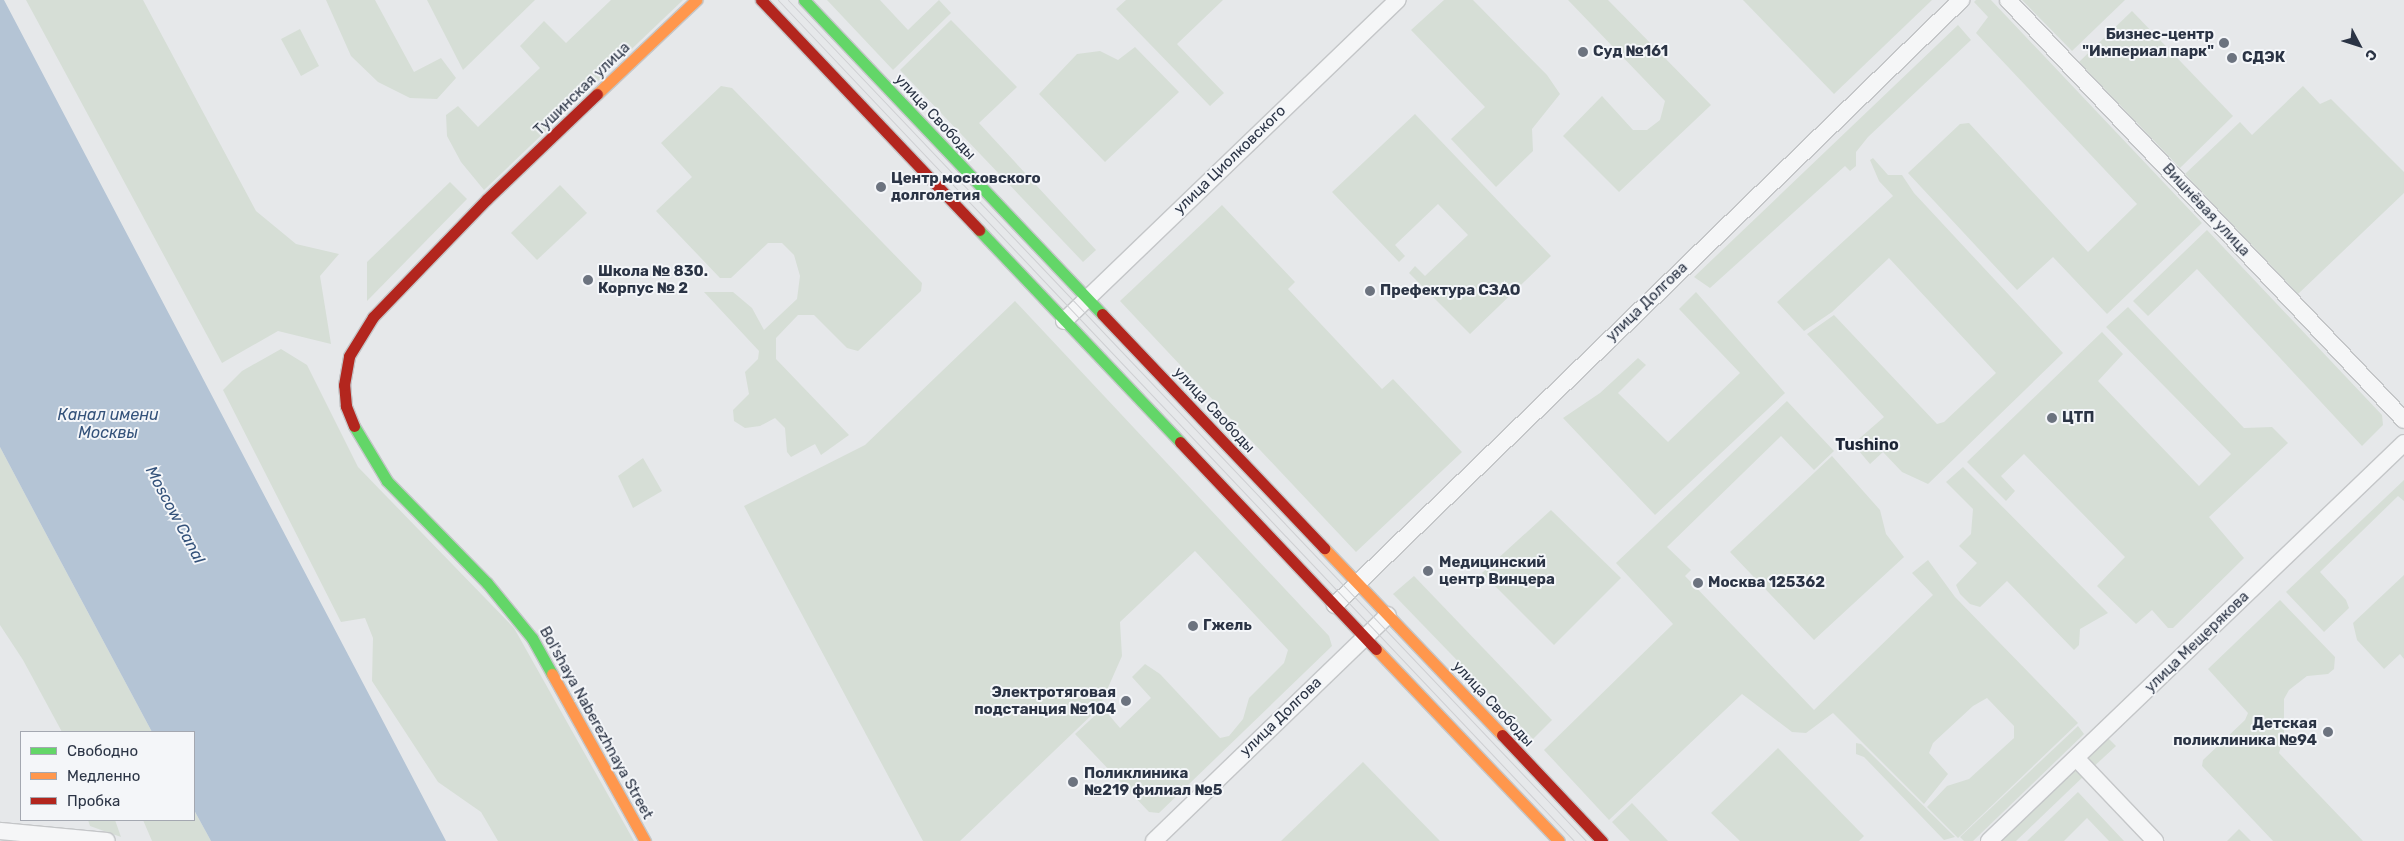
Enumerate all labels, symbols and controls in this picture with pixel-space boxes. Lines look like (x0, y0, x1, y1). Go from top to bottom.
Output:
north arrow (2334, 20, 2384, 70)
place label: Бизнес-центр "Империал парк" (2082, 25, 2214, 60)
marker: Бизнес-центр "Империал парк" (2218, 37, 2230, 49)
street label: Тушинская улица (530, 39, 634, 139)
place label: Суд №161 (1593, 43, 1668, 61)
marker: Суд №161 (1577, 46, 1589, 58)
text: С (2361, 46, 2381, 64)
place label: СДЭК (2242, 49, 2285, 67)
marker: СДЭК (2226, 52, 2238, 64)
street label: улица Свободы (891, 70, 979, 164)
street label: улица Циолковского (1170, 102, 1290, 218)
street label: Вишнёвая улица (2158, 160, 2254, 260)
place label: Центр московского долголетия (891, 169, 1041, 204)
marker: Центр московского долголетия (875, 181, 887, 193)
street label: улица Долгова (1603, 259, 1691, 345)
place label: Школа № 830. Корпус № 2 (598, 262, 708, 297)
marker: Школа № 830. Корпус № 2 (582, 274, 594, 286)
place label: Префектура СЗАО (1380, 282, 1520, 300)
marker: Префектура СЗАО (1364, 285, 1376, 297)
street label: улица Свободы (1170, 363, 1258, 457)
water label: Канал имени Москвы (57, 405, 159, 443)
place label: ЦТП (2062, 409, 2094, 427)
marker: ЦТП (2046, 412, 2058, 424)
district label: Tushino (1835, 435, 1899, 455)
water label: Moscow Canal (141, 463, 209, 567)
place label: Медицинский центр Винцера (1439, 553, 1555, 588)
marker: Медицинский центр Винцера (1421, 564, 1435, 578)
place label: Москва 125362 (1708, 574, 1825, 592)
marker: Москва 125362 (1692, 577, 1704, 589)
street label: улица Мещерякова (2141, 588, 2253, 696)
place label: Гжель (1203, 617, 1252, 635)
marker: Гжель (1187, 620, 1199, 632)
street label: Bol'shaya Naberezhnaya Street (535, 624, 657, 822)
street label: улица Свободы (1449, 657, 1537, 751)
street label: улица Долгова (1237, 674, 1325, 760)
place label: Электротяговая подстанция №104 (974, 683, 1116, 718)
marker: Электротяговая подстанция №104 (1120, 695, 1132, 707)
place label: Детская поликлиника №94 (2173, 714, 2317, 749)
marker: Детская поликлиника №94 (2321, 725, 2335, 739)
legend (20, 731, 195, 821)
text: Свободно (67, 742, 138, 760)
place label: Поликлиника №219 филиал №5 (1084, 764, 1222, 799)
text: Медленно (67, 767, 140, 785)
marker: Поликлиника №219 филиал №5 (1066, 775, 1080, 789)
text: Пробка (67, 792, 120, 810)

